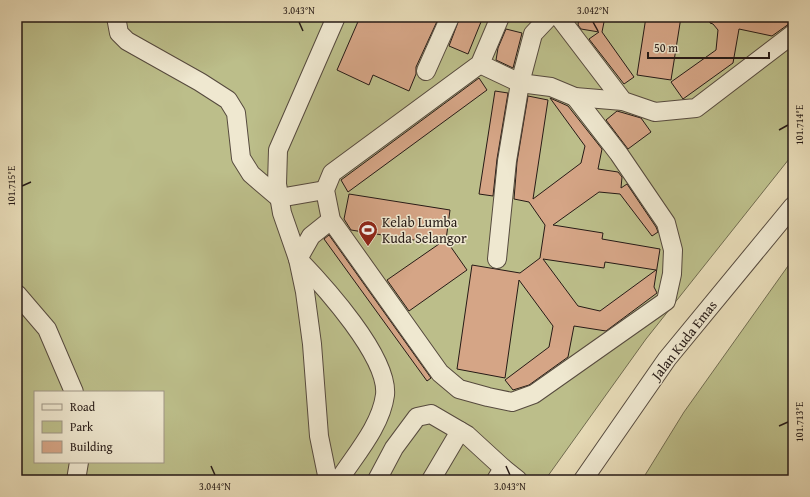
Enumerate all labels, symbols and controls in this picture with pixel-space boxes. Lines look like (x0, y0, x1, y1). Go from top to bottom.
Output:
text: 3.043°N (283, 3, 315, 18)
text: 3.042°N (577, 3, 609, 18)
scale bar (648, 34, 769, 60)
text: 50 m (654, 39, 678, 56)
text: 101.714°E (792, 105, 807, 145)
text: 101.715°E (4, 166, 19, 206)
place label: Kelab Lumba Kuda Selangor (382, 212, 467, 248)
sports icon: Kelab Lumba Kuda Selangor (357, 219, 379, 247)
street label: Jalan Kuda Emas (645, 296, 722, 386)
legend (34, 391, 164, 463)
text: Road (70, 398, 96, 415)
text: 101.713°E (792, 402, 807, 442)
text: Park (70, 418, 94, 435)
text: Building (70, 438, 113, 455)
text: 3.044°N (199, 479, 231, 494)
text: 3.043°N (494, 479, 526, 494)

